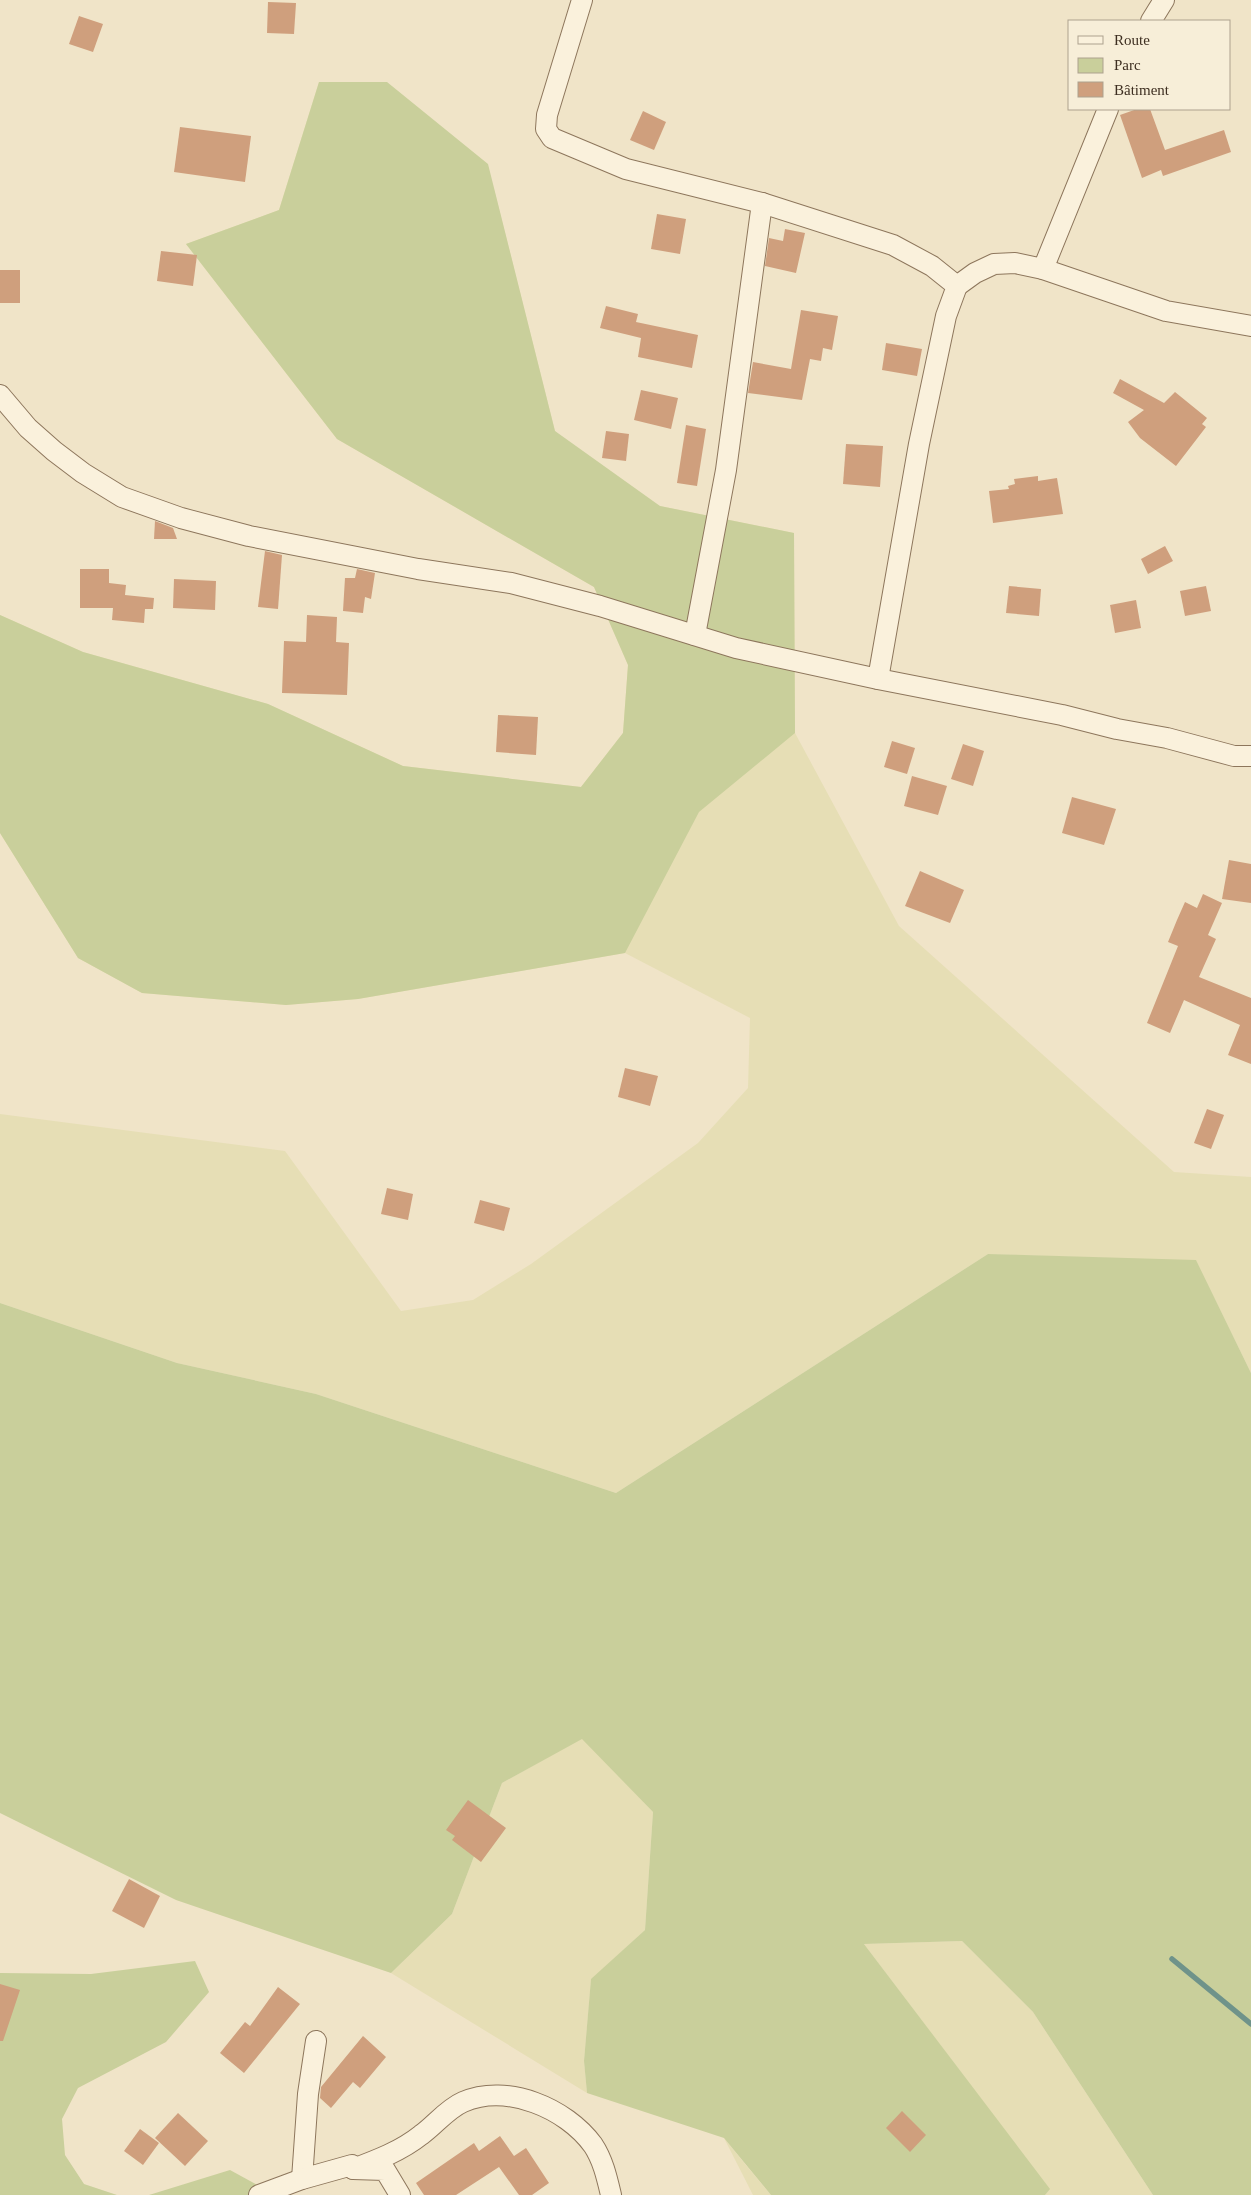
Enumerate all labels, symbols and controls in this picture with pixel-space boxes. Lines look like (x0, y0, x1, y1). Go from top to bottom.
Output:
legend (1068, 20, 1231, 110)
text: Route (1114, 32, 1150, 48)
text: Parc (1114, 57, 1141, 73)
text: Bâtiment (1114, 82, 1170, 98)

